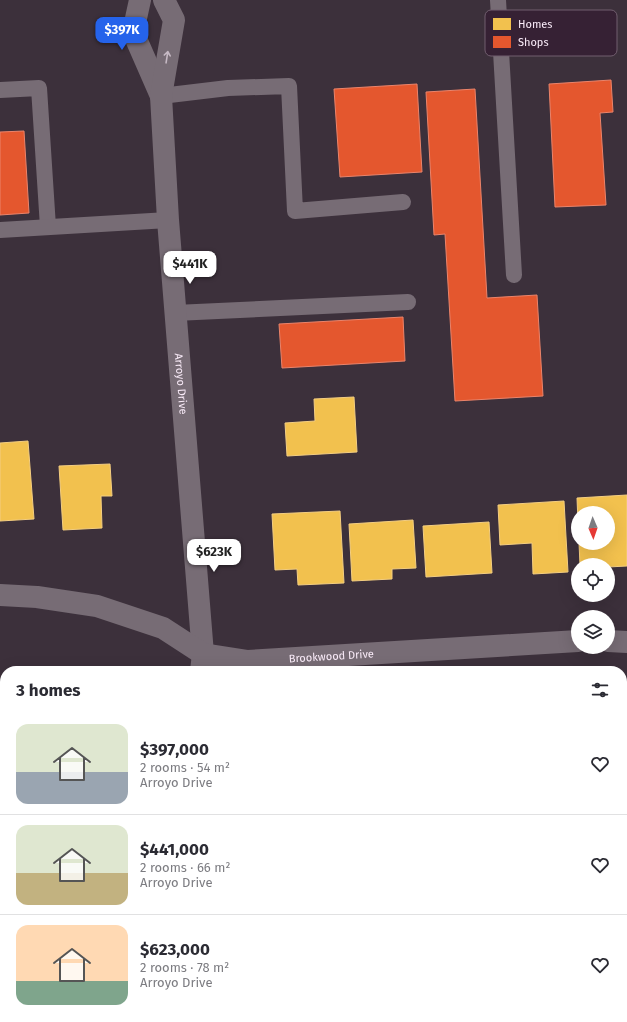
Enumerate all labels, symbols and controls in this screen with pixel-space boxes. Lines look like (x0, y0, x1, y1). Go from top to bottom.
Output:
legend (485, 10, 617, 56)
pin: $397K (94, 17, 150, 51)
text: Homes (518, 18, 552, 31)
text: $397K (104, 22, 140, 37)
text: Shops (518, 36, 549, 49)
one-way arrow (164, 51, 172, 64)
pin: $441K (162, 251, 218, 285)
text: $441K (172, 256, 208, 271)
street label: Arroyo Drive (172, 353, 190, 415)
north arrow (571, 506, 615, 550)
map controls (571, 506, 615, 654)
pin: $623K (186, 539, 242, 573)
text: $623K (196, 544, 232, 559)
button: locate (571, 558, 615, 602)
button: layers (571, 610, 615, 654)
street label: Brookwood Drive (288, 647, 374, 666)
icon: filters (589, 679, 611, 701)
text: 3 homes (16, 680, 81, 701)
text: $397,000 (140, 739, 209, 760)
icon: home (48, 740, 96, 788)
icon: heart (589, 753, 611, 775)
text: 2 rooms · 54 m² (140, 760, 230, 775)
text: Arroyo Drive (140, 775, 213, 790)
text: $441,000 (140, 839, 209, 860)
icon: home (48, 841, 96, 889)
icon: heart (589, 854, 611, 876)
text: 2 rooms · 66 m² (140, 860, 231, 875)
text: Arroyo Drive (140, 875, 213, 890)
text: $623,000 (140, 939, 210, 960)
icon: home (48, 941, 96, 989)
icon: heart (589, 954, 611, 976)
text: 2 rooms · 78 m² (140, 960, 229, 975)
text: Arroyo Drive (140, 975, 213, 990)

